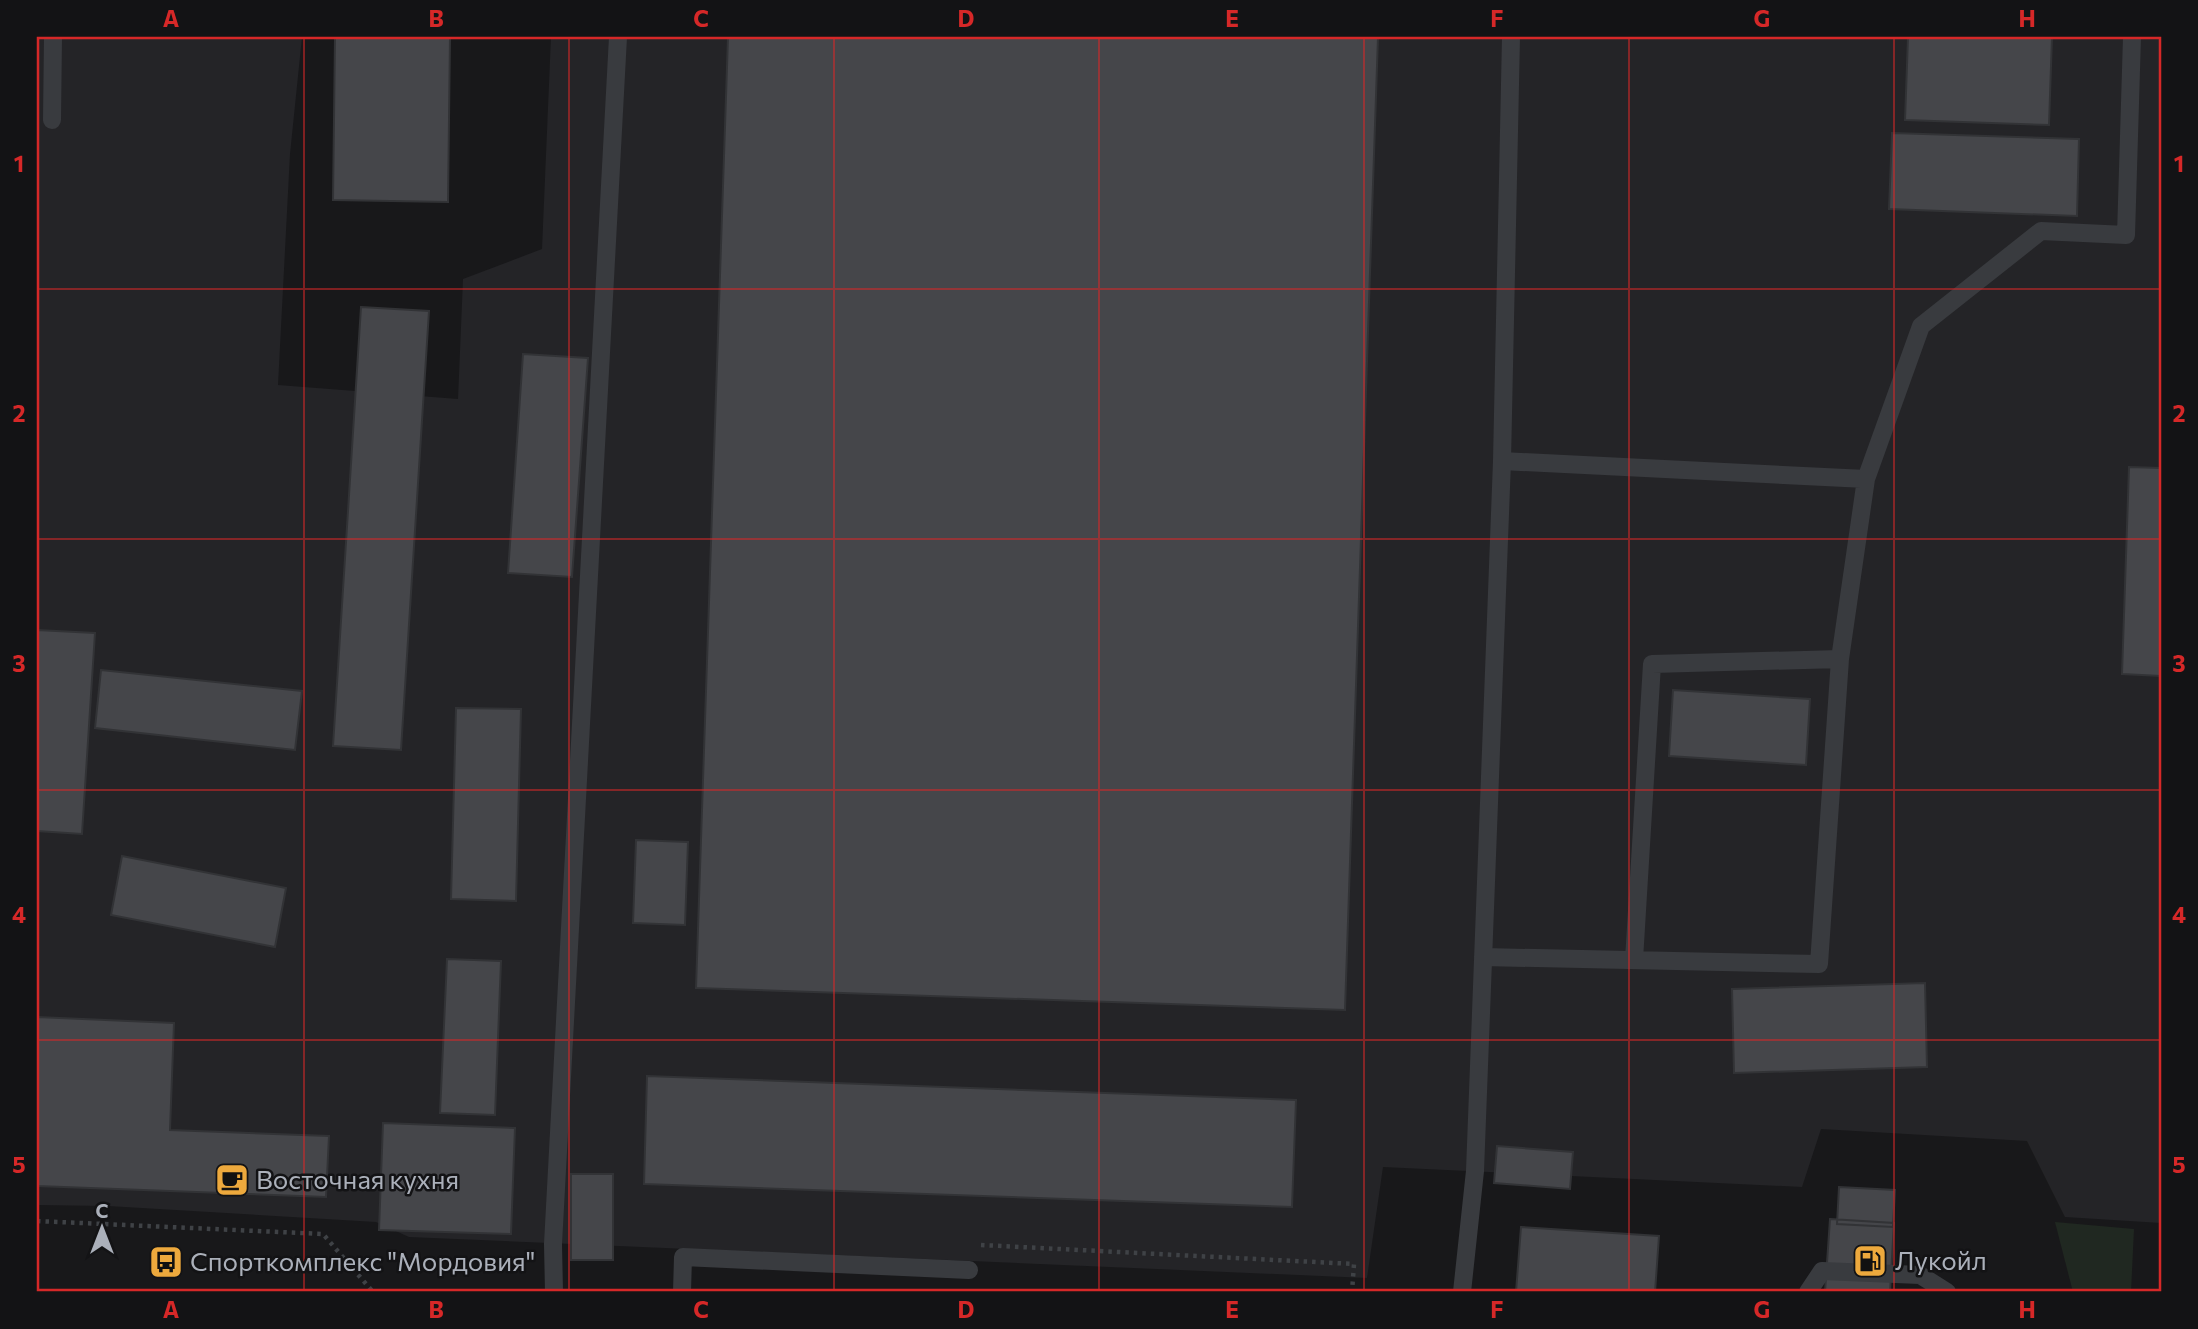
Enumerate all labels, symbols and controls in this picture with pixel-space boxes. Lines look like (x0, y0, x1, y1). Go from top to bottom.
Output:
text: A (163, 4, 180, 32)
text: B (428, 4, 444, 32)
text: C (693, 4, 709, 32)
text: D (958, 4, 975, 32)
text: E (1225, 4, 1239, 32)
text: F (1490, 4, 1504, 32)
text: G (1754, 4, 1770, 32)
text: H (2018, 4, 2036, 32)
text: 1 (14, 149, 24, 177)
text: 1 (2174, 149, 2184, 177)
text: 2 (12, 399, 26, 427)
text: 2 (2172, 399, 2186, 427)
text: 3 (12, 649, 26, 677)
text: 3 (2172, 649, 2186, 677)
text: 4 (12, 900, 26, 928)
text: 4 (2172, 900, 2186, 928)
text: 5 (12, 1150, 26, 1178)
text: 5 (2172, 1150, 2186, 1178)
cafe icon: Восточная кухня (213, 1161, 251, 1199)
place label: Восточная кухня (256, 1163, 459, 1194)
north arrow (66, 1192, 136, 1262)
text: С (96, 1199, 109, 1222)
fuel station icon: Лукойл (1851, 1242, 1889, 1280)
bus stop icon: Спорткомплекс "Мордовия" (147, 1243, 185, 1281)
place label: Лукойл (1895, 1244, 1987, 1275)
place label: Спорткомплекс "Мордовия" (190, 1245, 535, 1276)
text: A (163, 1295, 180, 1323)
text: B (428, 1295, 444, 1323)
text: C (693, 1295, 709, 1323)
text: D (958, 1295, 975, 1323)
text: E (1225, 1295, 1239, 1323)
text: F (1490, 1295, 1504, 1323)
text: G (1754, 1295, 1770, 1323)
text: H (2018, 1295, 2036, 1323)

